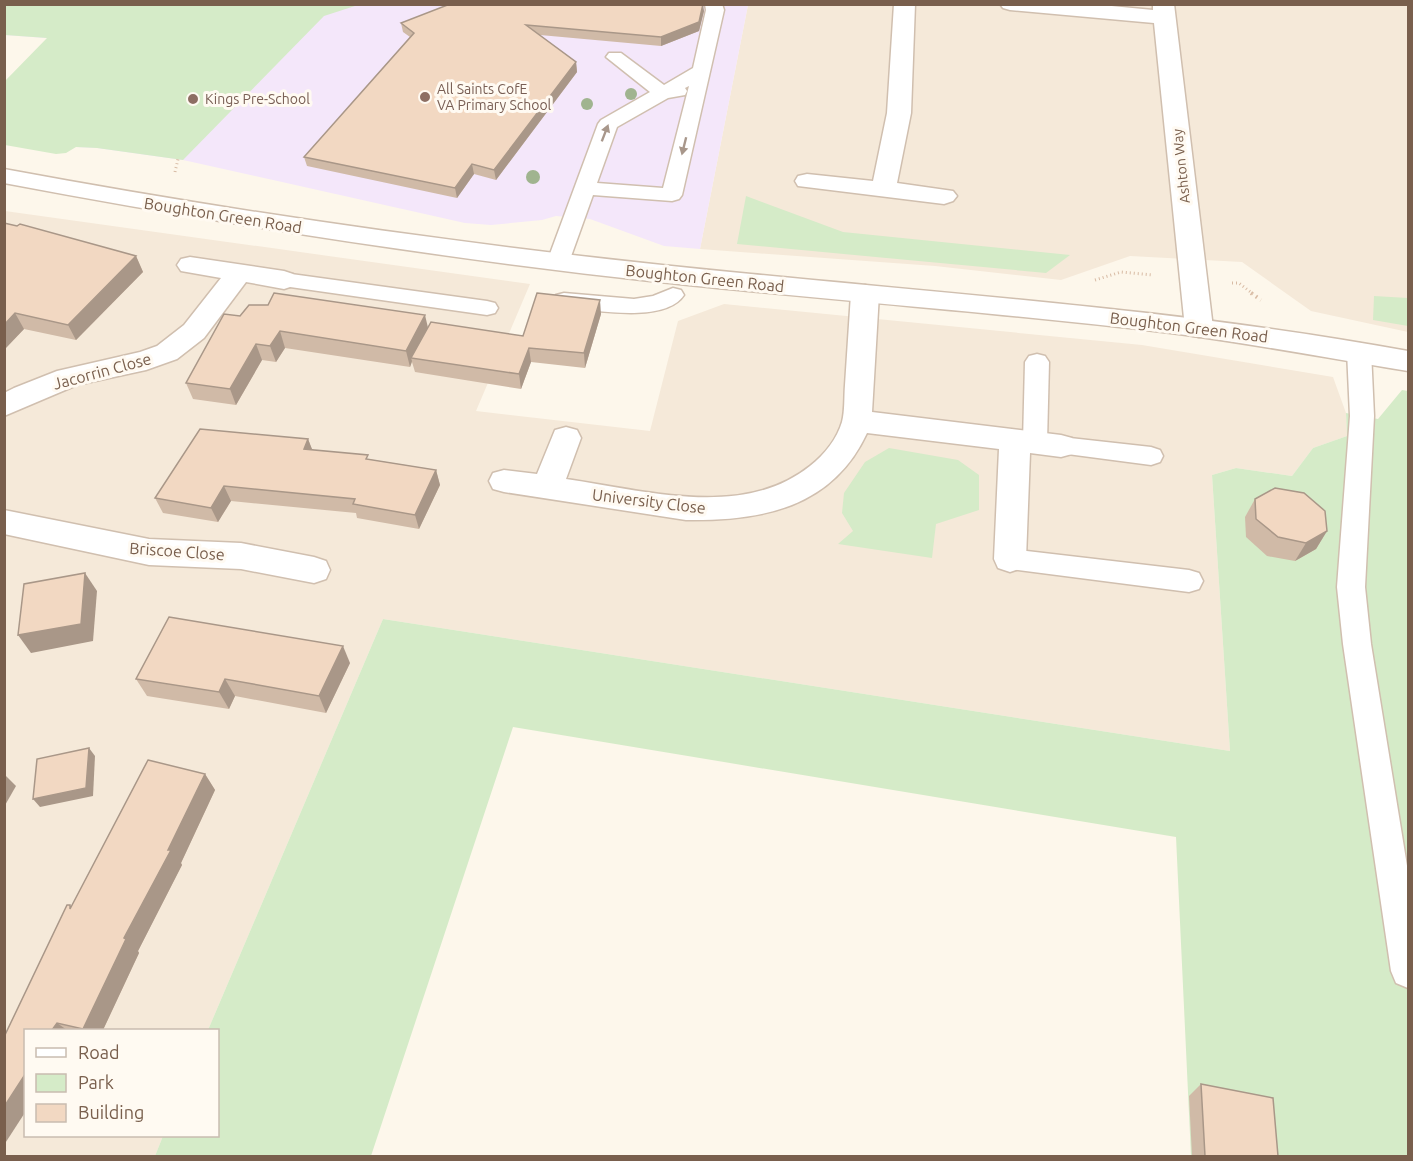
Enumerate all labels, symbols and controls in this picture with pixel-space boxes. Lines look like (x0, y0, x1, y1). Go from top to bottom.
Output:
place label: All Saints CofE VA Primary School (437, 81, 552, 113)
marker: All Saints CofE VA Primary School (418, 90, 432, 104)
place label: Kings Pre-School (205, 91, 310, 107)
marker: Kings Pre-School (186, 92, 200, 106)
one-way arrow (600, 124, 610, 142)
street label: Ashton Way (1169, 128, 1193, 204)
one-way arrow (679, 137, 689, 155)
street label: Boughton Green Road (143, 194, 303, 236)
street label: Boughton Green Road (625, 261, 785, 295)
street label: Boughton Green Road (1109, 308, 1269, 346)
street label: Jacorrin Close (51, 349, 153, 393)
street label: University Close (591, 485, 707, 517)
street label: Briscoe Close (129, 539, 225, 563)
legend (24, 1029, 219, 1137)
text: Road (78, 1042, 120, 1062)
text: Park (78, 1072, 114, 1092)
text: Building (78, 1102, 144, 1122)

